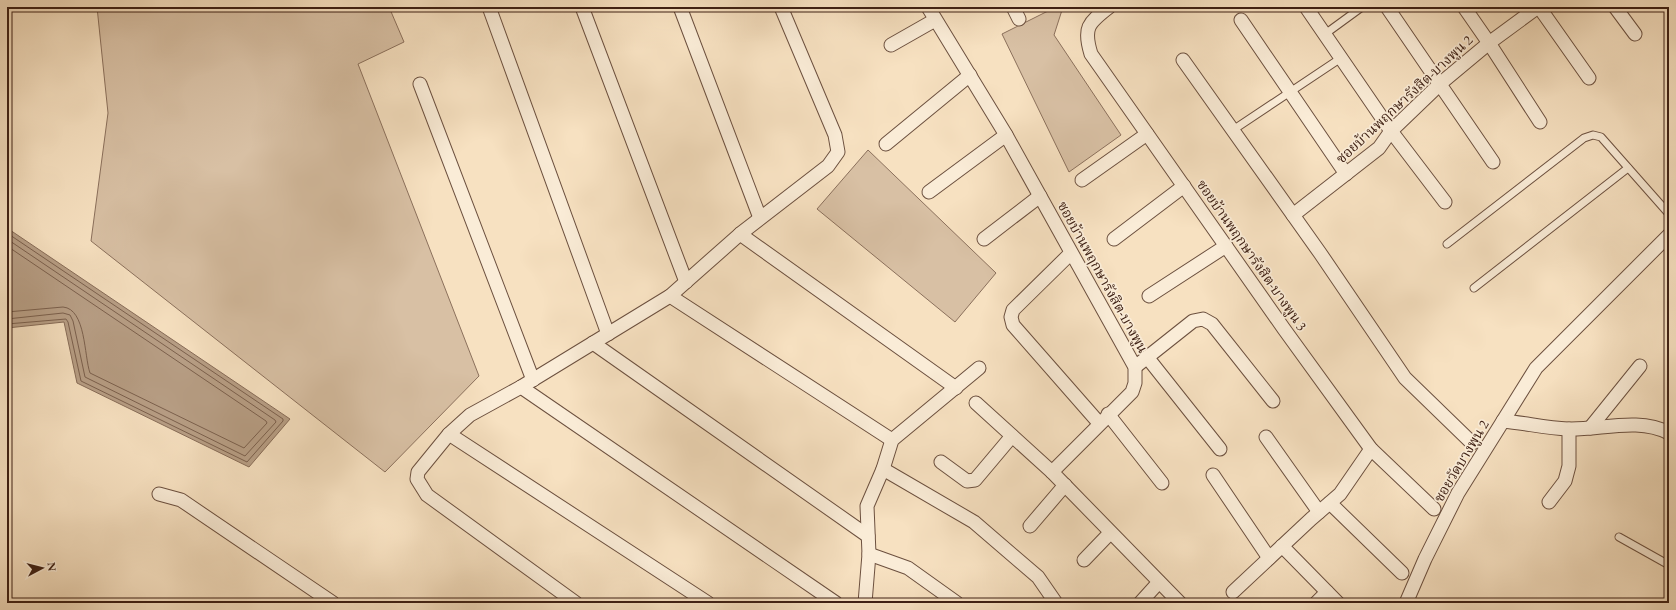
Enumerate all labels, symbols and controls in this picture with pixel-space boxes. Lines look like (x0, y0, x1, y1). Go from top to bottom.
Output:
street label: ซอยบ้านพฤกษารังสิต-บางพูน 2 (1332, 31, 1476, 167)
street label: ซอยบ้านพฤกษารังสิต-บางพูน 3 (1193, 176, 1311, 334)
street label: ซอยบ้านพฤกษารังสิต-บางพูน (1054, 198, 1152, 356)
street label: ซอยวัดบางพูน 2 (1429, 416, 1493, 505)
north arrow (22, 548, 62, 588)
text: N (44, 562, 59, 572)

